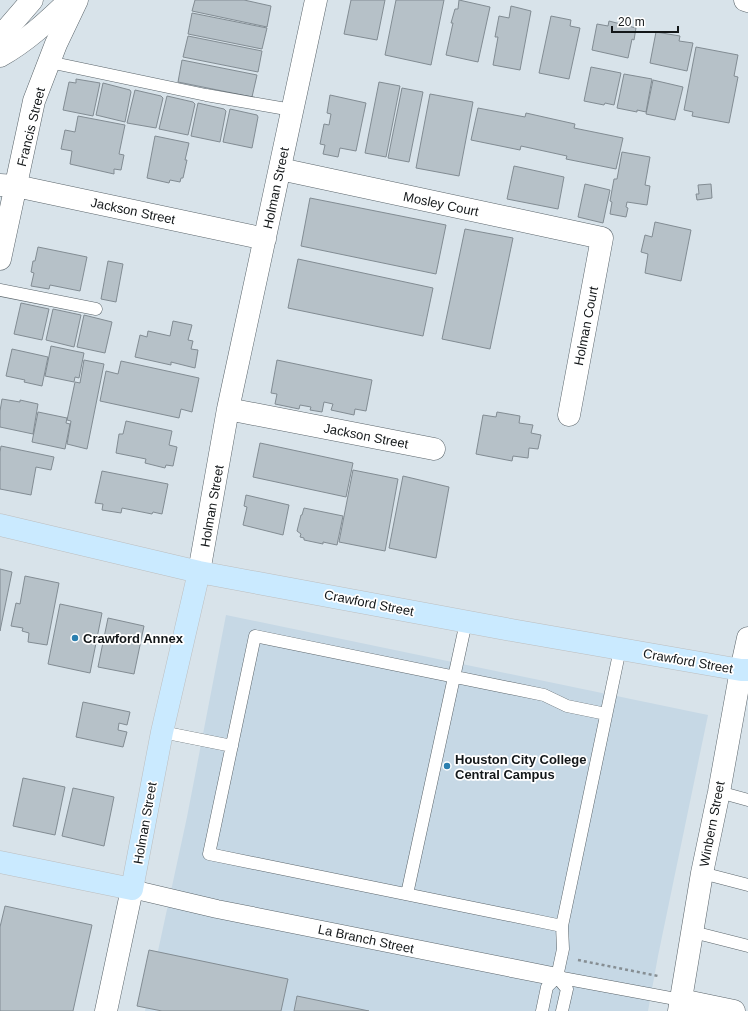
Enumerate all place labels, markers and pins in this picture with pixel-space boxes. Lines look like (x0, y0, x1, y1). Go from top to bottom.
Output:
place label: Crawford Annex (83, 631, 184, 646)
marker: Crawford Annex (70, 633, 80, 643)
place label: Houston City College Central Campus (455, 752, 586, 782)
marker: Houston City College Central Campus (442, 761, 452, 771)

